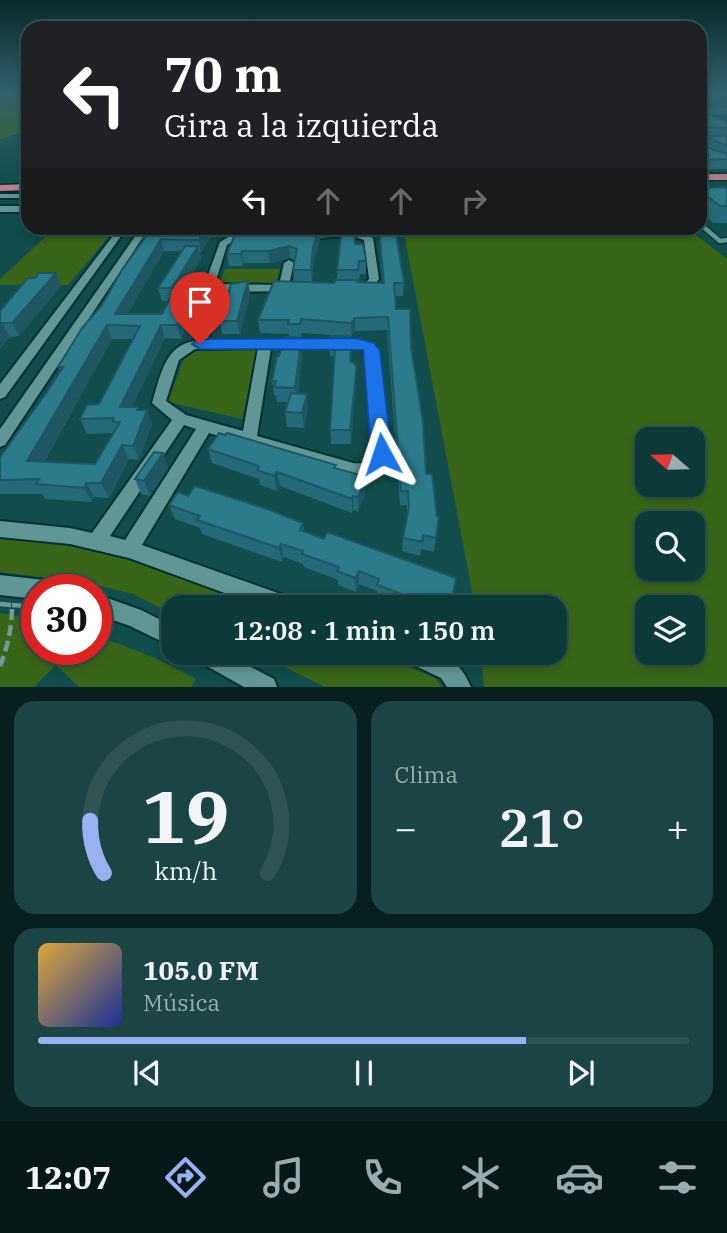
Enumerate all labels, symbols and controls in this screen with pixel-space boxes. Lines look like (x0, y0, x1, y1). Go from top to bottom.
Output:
text: 70 m (164, 42, 282, 105)
icon: left (49, 49, 140, 140)
text: Gira a la izquierda (164, 104, 439, 146)
icon: left (236, 182, 274, 220)
icon: ahead (309, 182, 347, 220)
icon: ahead (382, 182, 420, 220)
icon: right (455, 182, 493, 220)
pin (170, 272, 230, 344)
icon: arrive (181, 283, 219, 321)
position arrow (345, 417, 419, 491)
north arrow (635, 427, 705, 497)
map controls (635, 427, 705, 665)
button: search (635, 511, 705, 581)
speed limit sign: 30 (21, 574, 112, 665)
button: layers (635, 595, 705, 665)
text: 12:08 · 1 min · 150 m (233, 613, 495, 647)
text: Clima (395, 759, 458, 789)
text: 19 (142, 769, 229, 864)
text: 21° (498, 794, 585, 861)
text: − (395, 803, 417, 852)
text: + (666, 803, 689, 852)
text: km/h (154, 854, 217, 887)
text: 105.0 FM (143, 953, 259, 987)
text: Música (143, 987, 220, 1017)
icon: previous (128, 1054, 166, 1092)
icon: pause (345, 1054, 383, 1092)
icon: next (562, 1054, 600, 1092)
icon: directions (161, 1153, 210, 1202)
icon: music (259, 1153, 308, 1202)
icon: phone (358, 1153, 407, 1202)
icon: climate (456, 1153, 505, 1202)
icon: car (555, 1153, 604, 1202)
icon: filters (653, 1153, 702, 1202)
text: 12:07 (25, 1156, 111, 1198)

